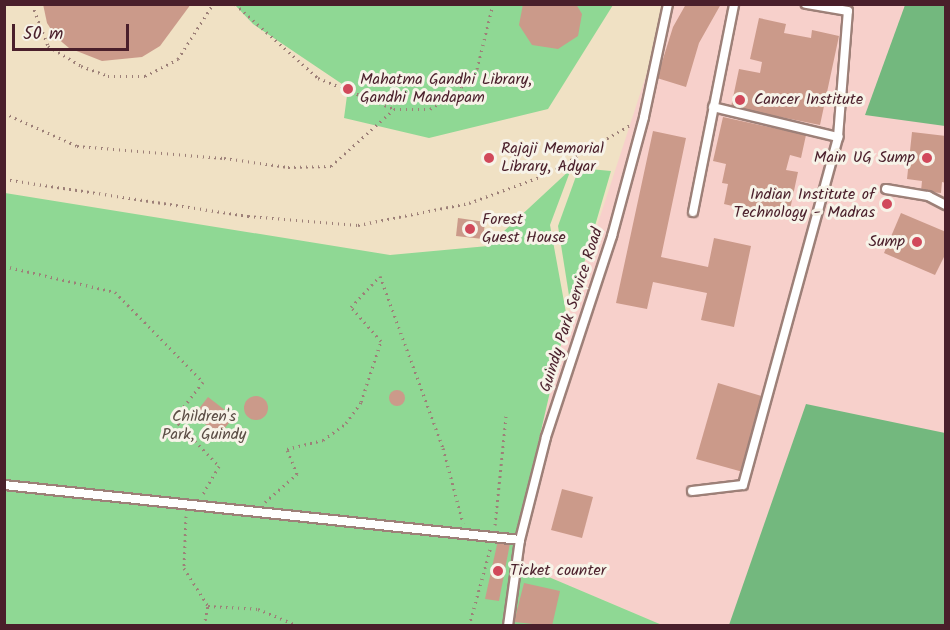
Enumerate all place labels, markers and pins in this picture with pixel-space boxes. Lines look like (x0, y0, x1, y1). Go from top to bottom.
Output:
place label: Mahatma Gandhi Library, Gandhi Mandapam (360, 70, 532, 108)
marker: Mahatma Gandhi Library, Gandhi Mandapam (341, 82, 355, 96)
place label: Cancer Institute (754, 90, 863, 110)
marker: Cancer Institute (731, 91, 749, 109)
place label: Rajaji Memorial Library, Adyar (501, 139, 604, 177)
place label: Main UG Sump (814, 148, 915, 168)
marker: Rajaji Memorial Library, Adyar (482, 151, 496, 165)
marker: Main UG Sump (920, 151, 934, 165)
place label: Indian Institute of Technology - Madras (734, 185, 875, 223)
marker: Indian Institute of Technology - Madras (880, 197, 894, 211)
place label: Forest Guest House (482, 210, 566, 248)
marker: Forest Guest House (463, 222, 477, 236)
place label: Sump (868, 232, 905, 252)
marker: Sump (910, 235, 924, 249)
place label: Ticket counter (510, 561, 606, 581)
marker: Ticket counter (491, 564, 505, 578)

